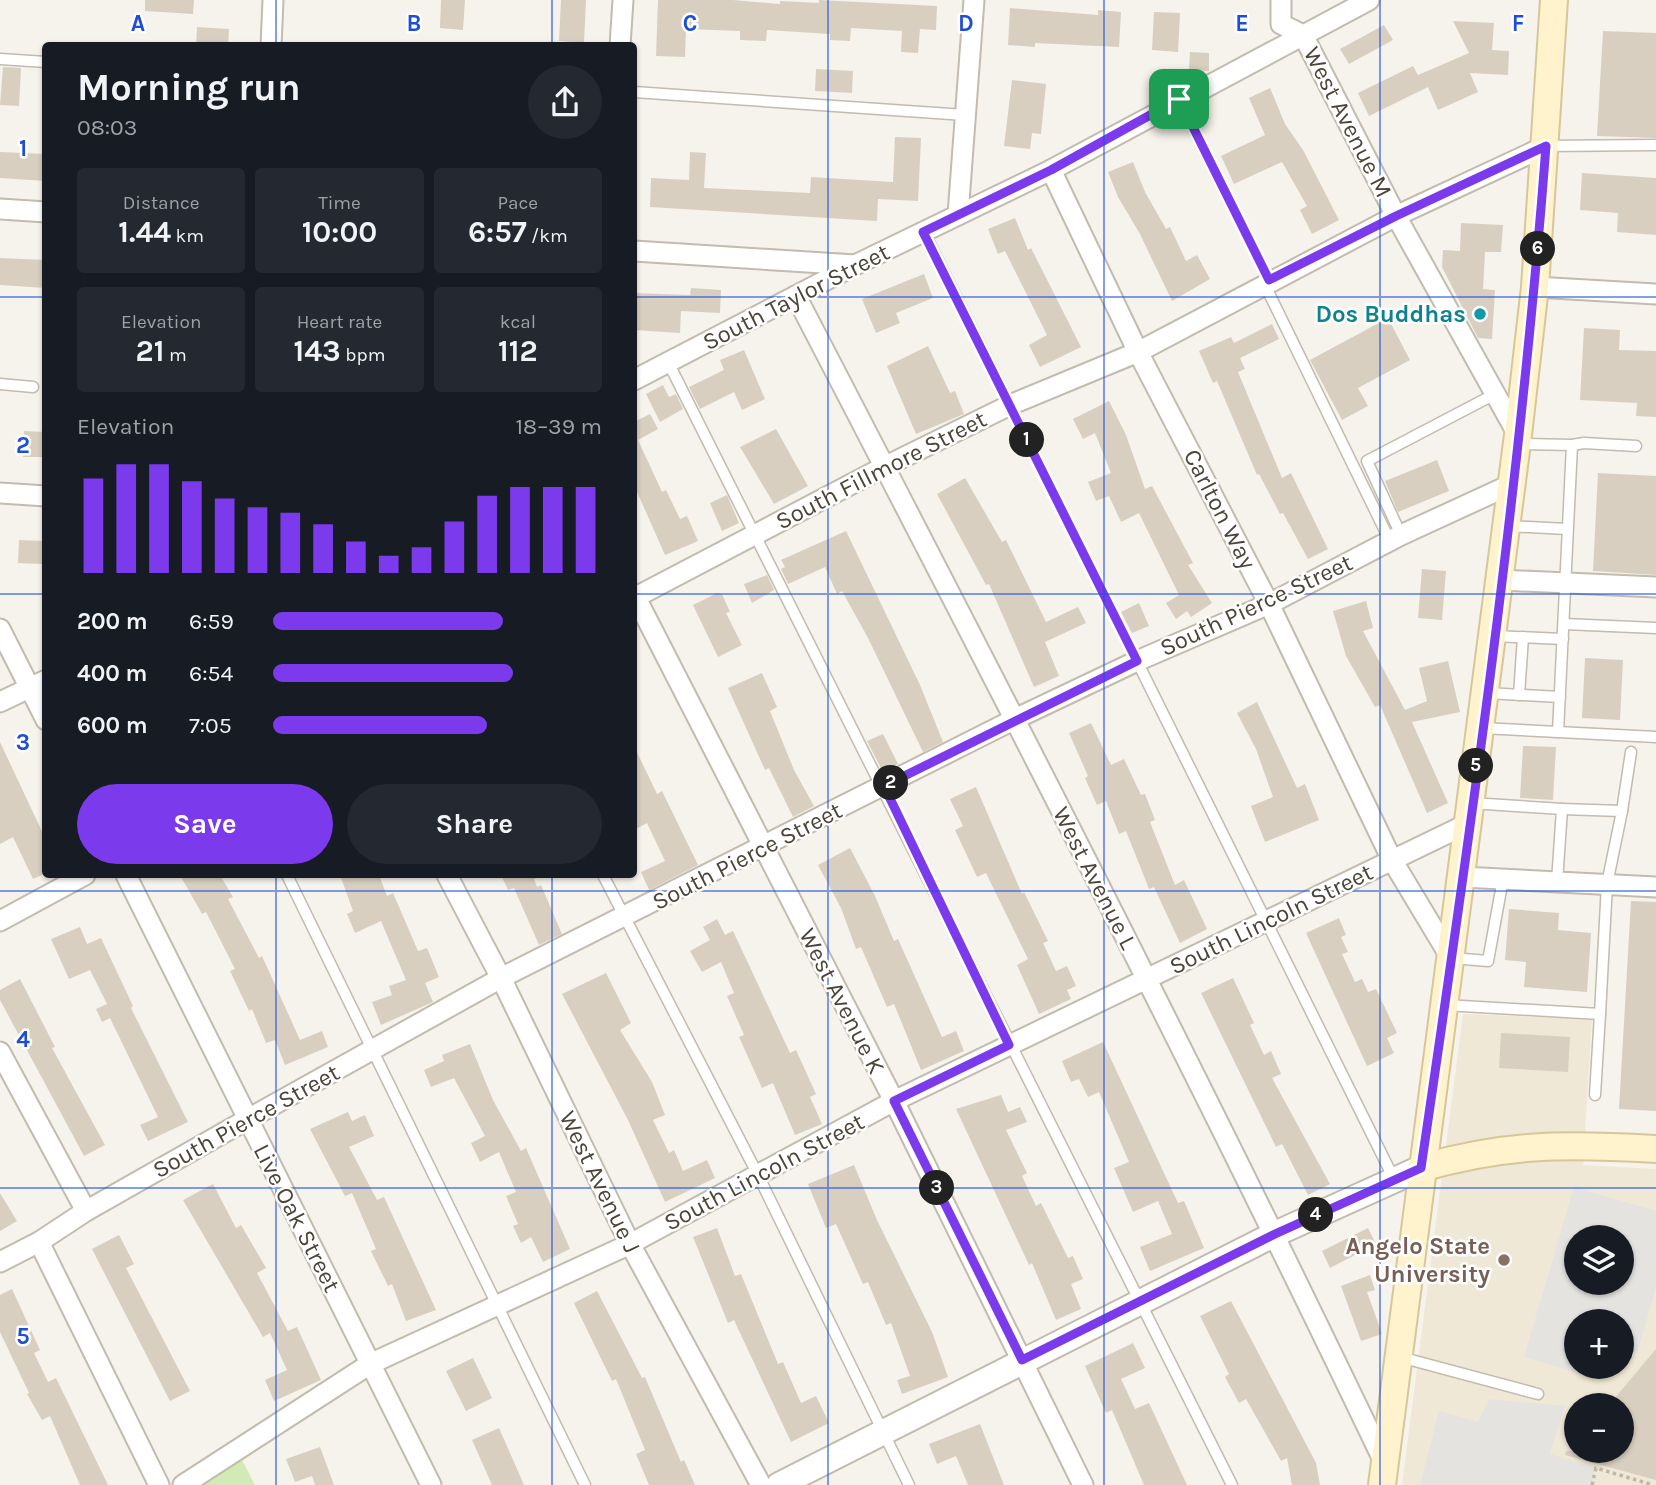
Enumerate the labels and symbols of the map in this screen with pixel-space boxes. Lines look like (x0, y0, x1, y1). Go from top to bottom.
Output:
text: A (131, 10, 145, 37)
text: B (407, 10, 421, 37)
text: C (683, 10, 697, 37)
text: D (958, 10, 974, 37)
text: E (1235, 10, 1249, 37)
text: F (1512, 10, 1524, 37)
street label: West Avenue M (1298, 42, 1398, 202)
pin (1149, 69, 1209, 129)
text: 1 (19, 135, 27, 162)
pin: 6 (1520, 232, 1556, 266)
street label: South Taylor Street (698, 238, 894, 356)
place label: Dos Buddhas (1315, 300, 1466, 328)
marker: Dos Buddhas (1472, 306, 1488, 322)
street label: South Fillmore Street (771, 405, 991, 535)
pin: 1 (1010, 422, 1044, 458)
text: 2 (16, 432, 30, 459)
street label: Carlton Way (1178, 444, 1262, 574)
street label: South Pierce Street (1155, 548, 1357, 662)
text: 3 (16, 729, 30, 756)
pin: 5 (1458, 748, 1494, 784)
pin: 2 (874, 766, 908, 800)
street label: South Pierce Street (647, 796, 847, 916)
street label: West Avenue L (1047, 802, 1143, 955)
street label: South Lincoln Street (1165, 858, 1377, 980)
street label: West Avenue K (793, 924, 891, 1079)
text: 4 (16, 1026, 30, 1053)
street label: South Pierce Street (148, 1058, 344, 1184)
street label: West Avenue J (554, 1106, 646, 1258)
street label: South Lincoln Street (659, 1107, 869, 1237)
street label: Live Oak Street (248, 1139, 346, 1297)
pin: 3 (920, 1170, 954, 1206)
pin: 4 (1298, 1198, 1334, 1232)
place label: Angelo State University (1345, 1232, 1490, 1288)
marker: Angelo State University (1496, 1252, 1512, 1268)
text: 5 (16, 1323, 30, 1350)

